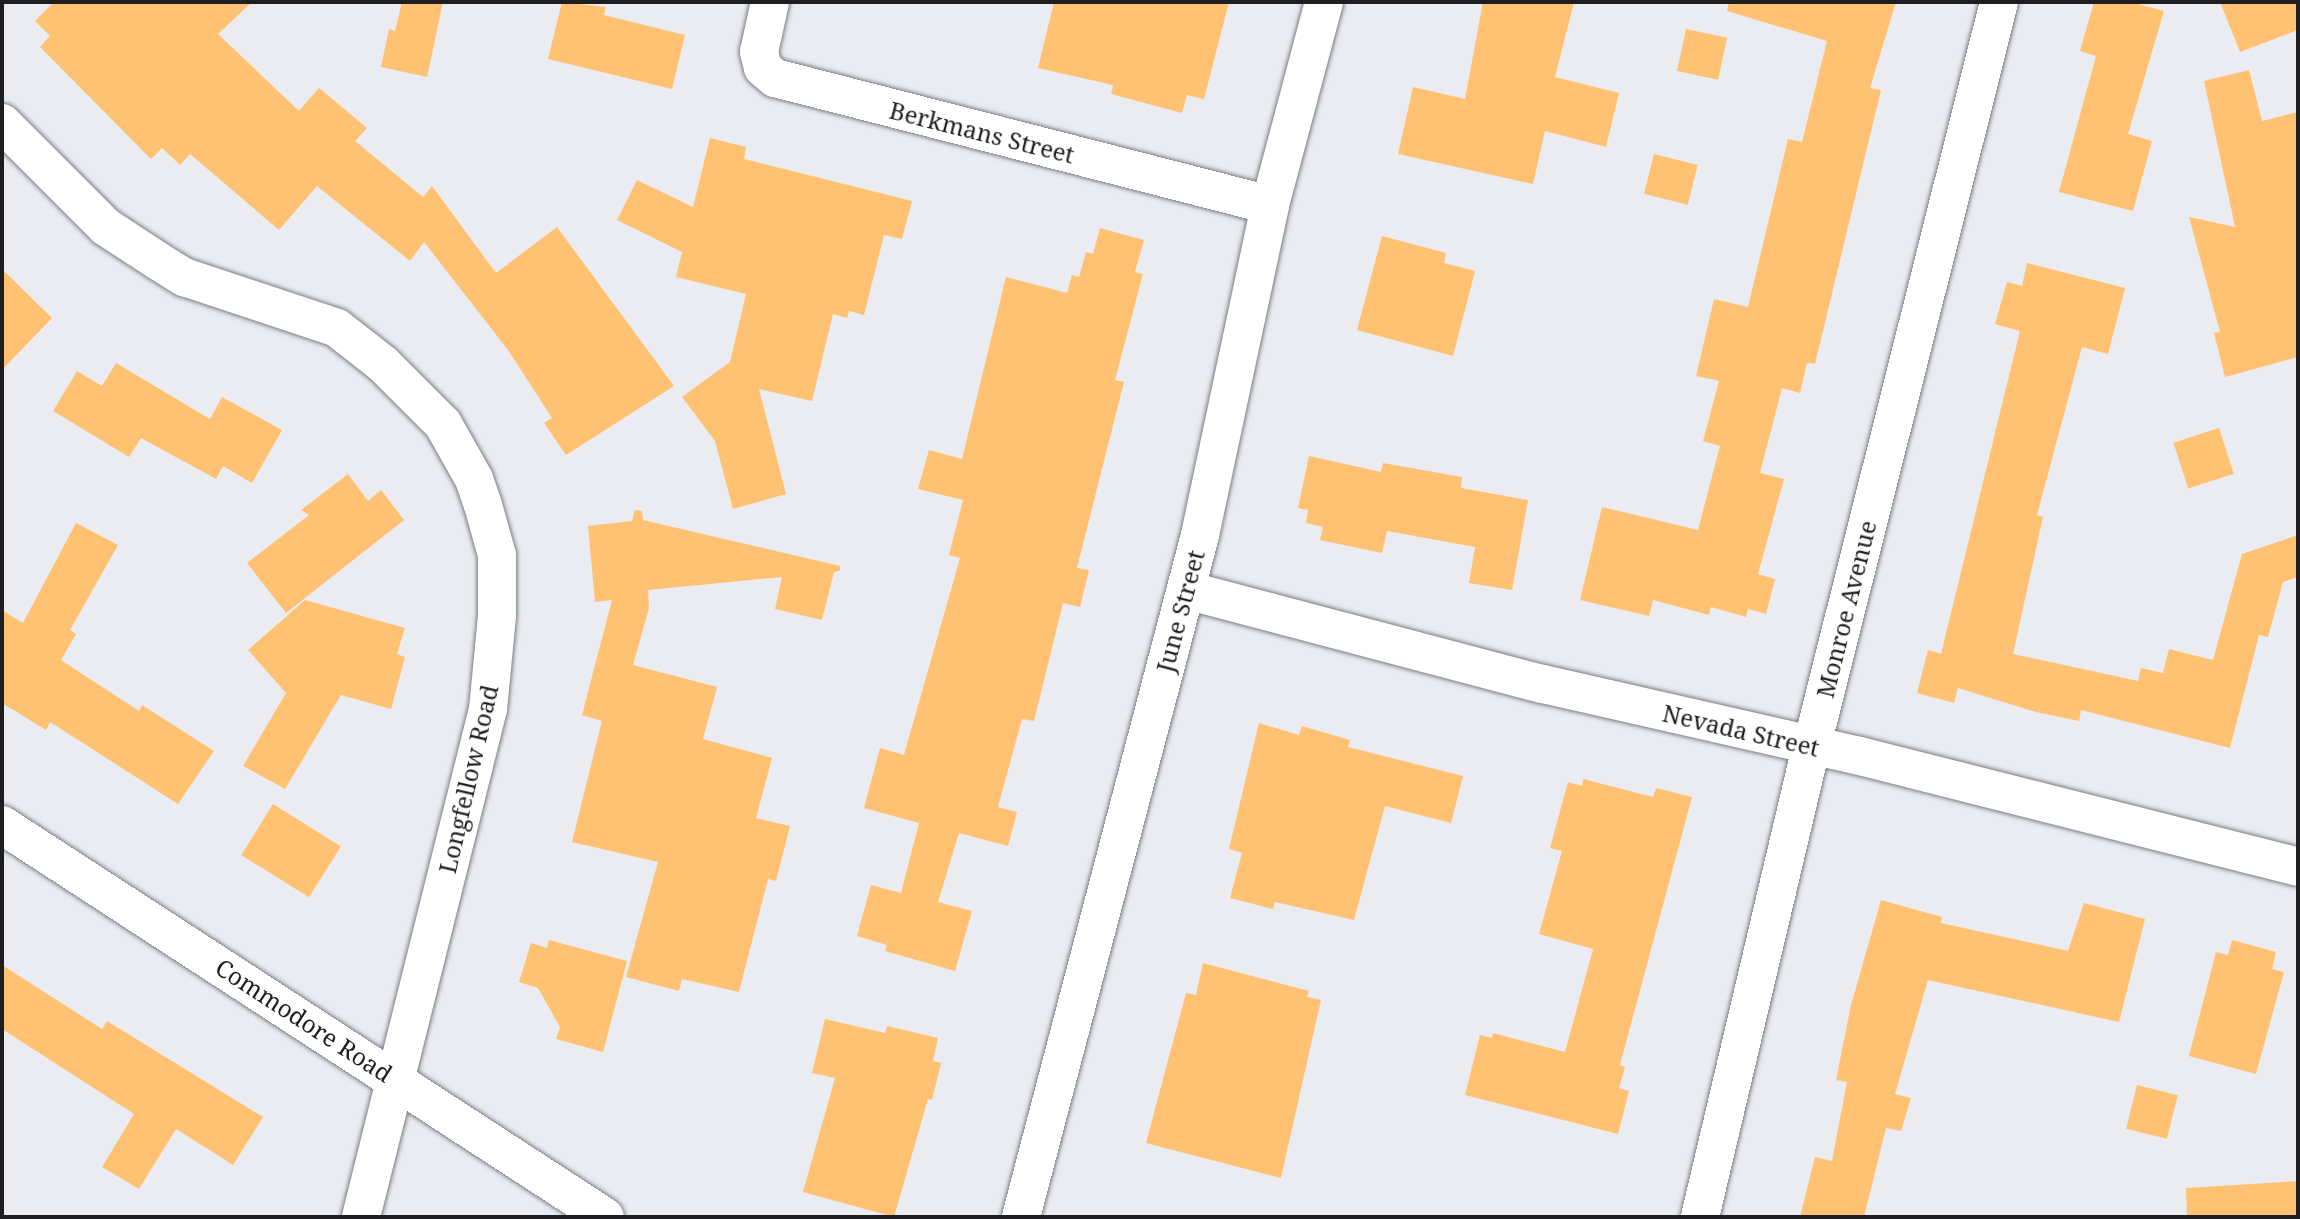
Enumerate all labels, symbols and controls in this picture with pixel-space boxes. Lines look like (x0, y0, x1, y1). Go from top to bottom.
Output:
street label: Berkmans Street (887, 95, 1077, 169)
street label: Monroe Avenue (1810, 517, 1882, 701)
street label: June Street (1150, 547, 1210, 675)
street label: Longfellow Road (432, 682, 504, 876)
street label: Nevada Street (1660, 698, 1822, 762)
street label: Commodore Road (210, 952, 398, 1088)

